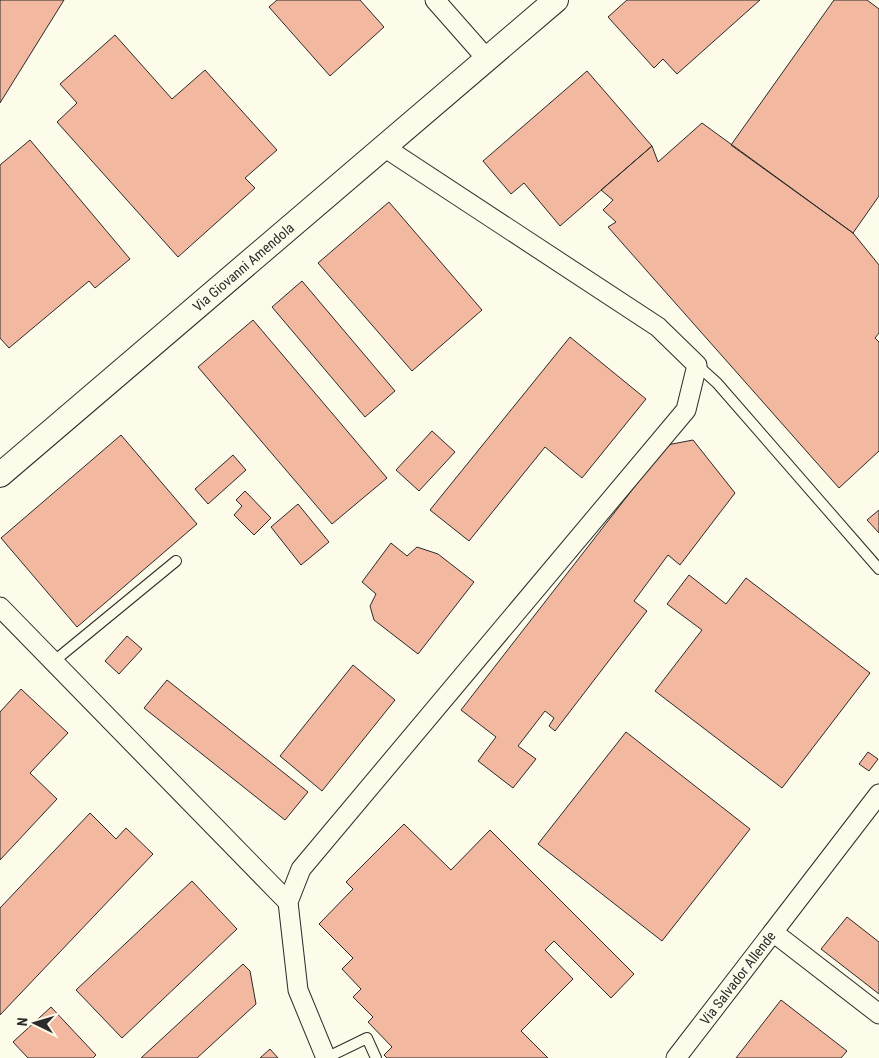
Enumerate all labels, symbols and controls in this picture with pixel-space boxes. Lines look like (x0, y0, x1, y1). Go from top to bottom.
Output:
street label: Via Giovanni Amendola (189, 220, 297, 315)
street label: Via Salvador Allende (697, 928, 779, 1028)
north arrow (10, 998, 60, 1048)
text: N (14, 1017, 30, 1027)

